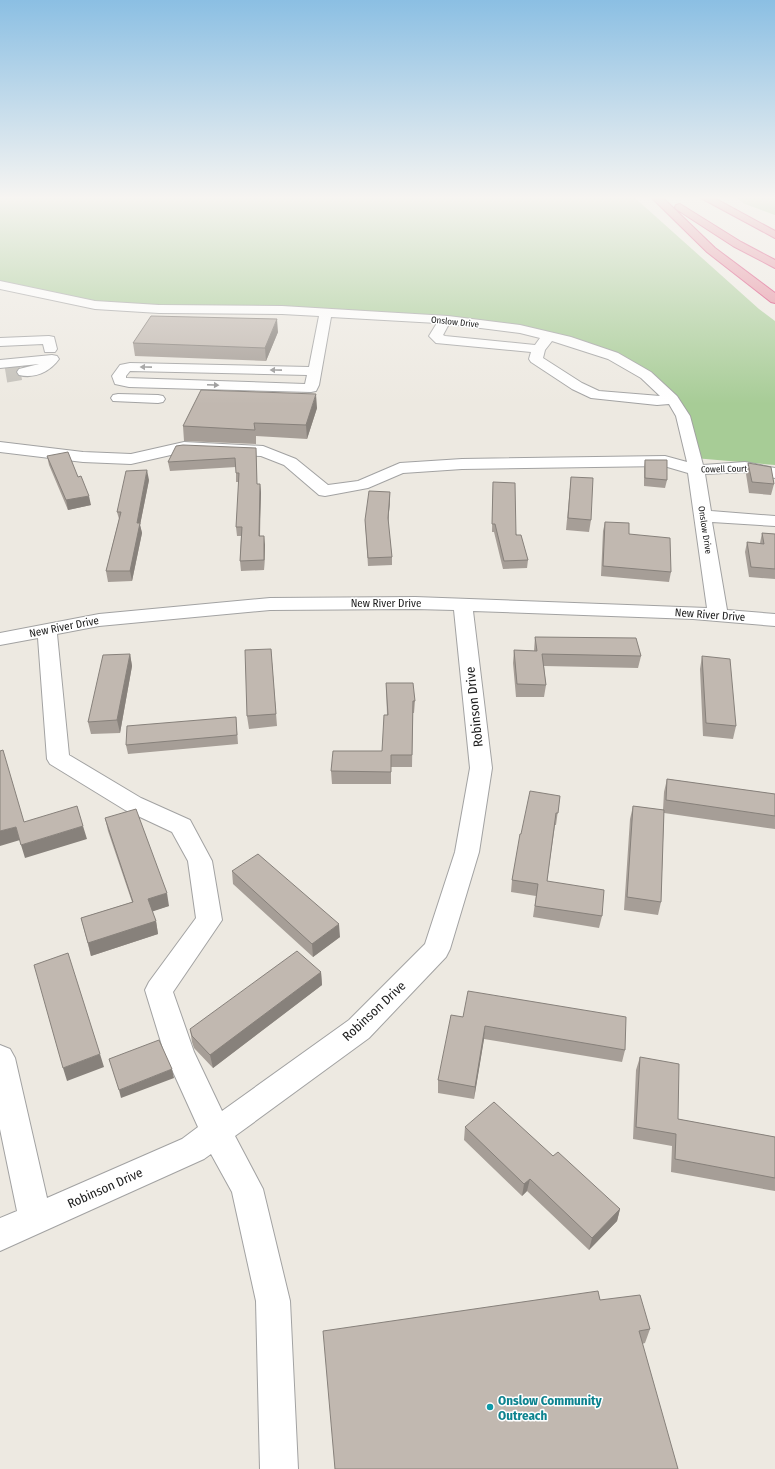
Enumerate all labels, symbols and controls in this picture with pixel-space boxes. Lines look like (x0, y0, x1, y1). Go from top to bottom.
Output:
street label: Onslow Drive (430, 314, 480, 330)
one-way arrow (139, 364, 152, 370)
one-way arrow (269, 367, 282, 373)
one-way arrow (207, 382, 219, 389)
street label: Cowell Court (701, 464, 747, 474)
street label: Onslow Drive (696, 505, 714, 555)
street label: New River Drive (351, 597, 421, 610)
street label: New River Drive (674, 606, 746, 624)
street label: New River Drive (28, 614, 100, 640)
street label: Robinson Drive (462, 666, 486, 748)
street label: Robinson Drive (339, 978, 409, 1044)
street label: Robinson Drive (65, 1165, 145, 1211)
place label: Onslow Community Outreach (498, 1393, 603, 1423)
marker: Onslow Community Outreach (485, 1402, 495, 1412)

